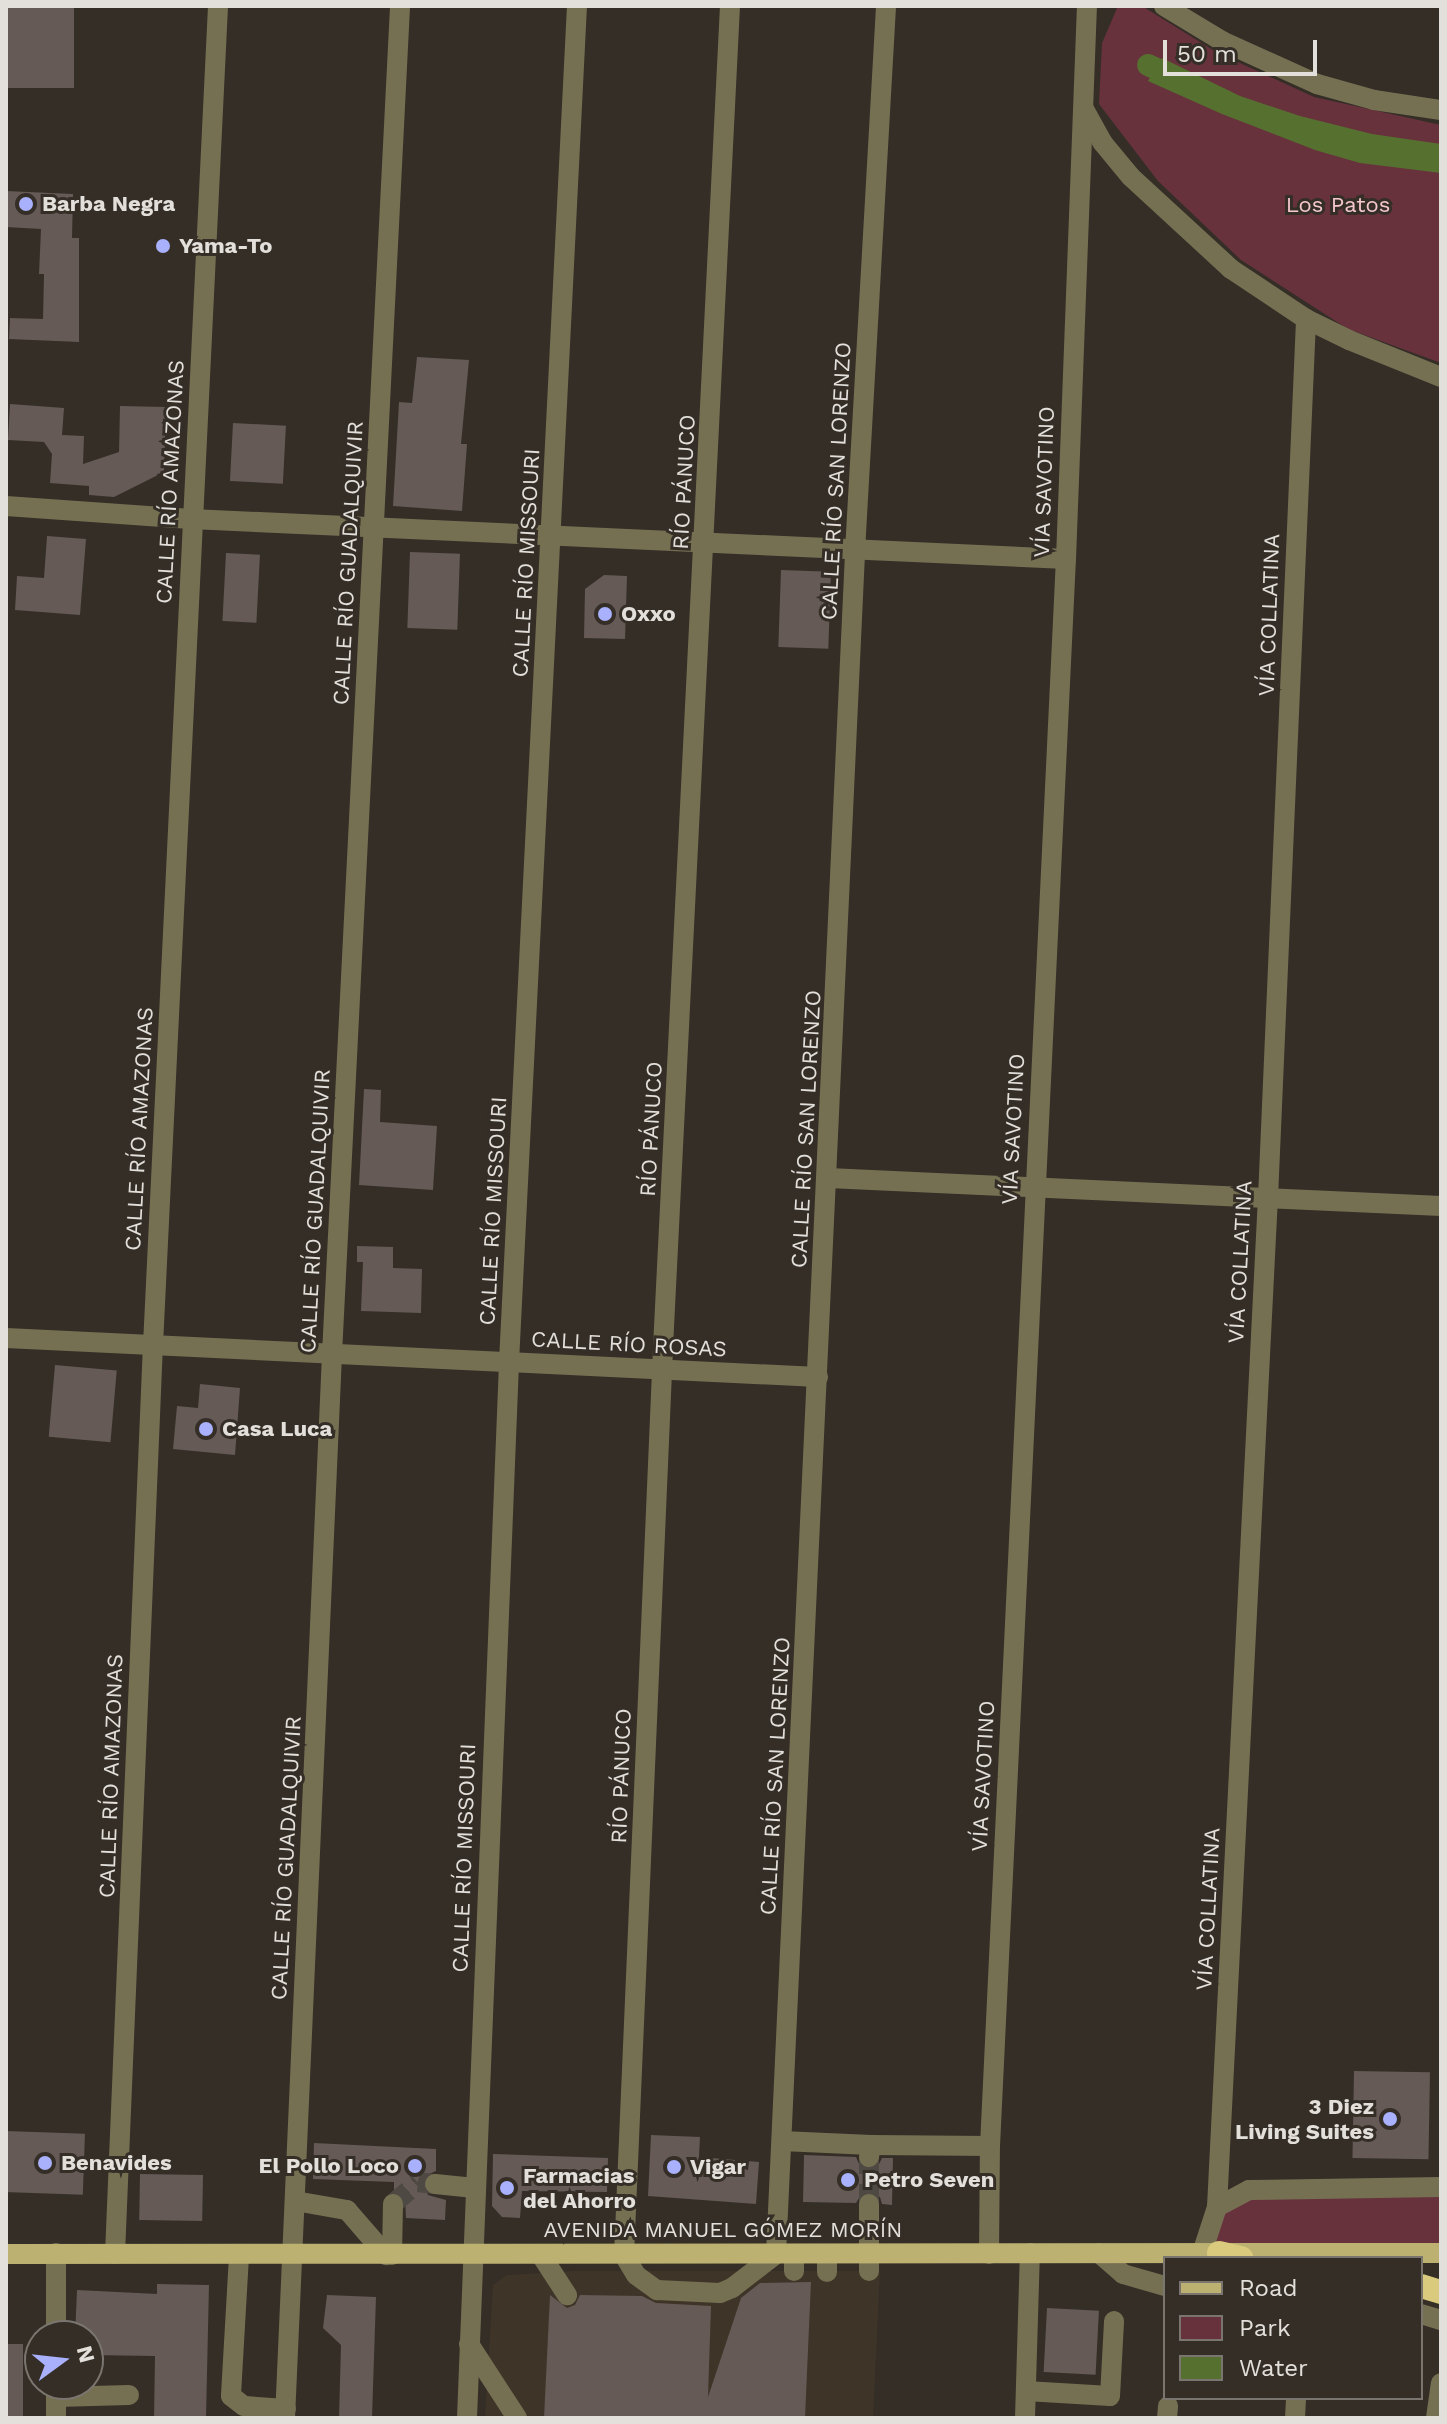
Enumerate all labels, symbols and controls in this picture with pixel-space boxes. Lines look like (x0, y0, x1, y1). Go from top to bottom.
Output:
scale bar (1167, 24, 1321, 74)
text: 50 m (1177, 40, 1237, 68)
place label: Barba Negra (42, 191, 175, 217)
park label: Los Patos (1286, 192, 1390, 218)
marker: Barba Negra (17, 195, 35, 213)
place label: Yama-To (179, 233, 272, 259)
marker: Yama-To (154, 237, 172, 255)
street label: CALLE RÍO SAN LORENZO (816, 341, 856, 621)
street label: CALLE RÍO AMAZONAS (150, 359, 190, 605)
street label: VÍA SAVOTINO (1028, 405, 1060, 559)
street label: RÍO PÁNUCO (667, 414, 701, 550)
street label: CALLE RÍO GUADALQUIVIR (327, 420, 369, 706)
street label: CALLE RÍO MISSOURI (507, 448, 545, 678)
street label: VÍA COLLATINA (1253, 533, 1285, 697)
place label: Oxxo (621, 601, 676, 627)
marker: Oxxo (596, 605, 614, 623)
street label: CALLE RÍO SAN LORENZO (786, 989, 826, 1269)
street label: CALLE RÍO AMAZONAS (119, 1006, 159, 1252)
street label: VÍA SAVOTINO (996, 1052, 1030, 1206)
street label: RÍO PÁNUCO (634, 1061, 668, 1197)
street label: CALLE RÍO GUADALQUIVIR (294, 1068, 336, 1354)
street label: CALLE RÍO MISSOURI (474, 1096, 512, 1326)
street label: VÍA COLLATINA (1223, 1180, 1257, 1344)
street label: CALLE RÍO ROSAS (531, 1326, 727, 1362)
place label: Casa Luca (222, 1416, 332, 1442)
marker: Casa Luca (197, 1420, 215, 1438)
street label: CALLE RÍO SAN LORENZO (755, 1636, 795, 1916)
street label: CALLE RÍO AMAZONAS (94, 1653, 128, 1899)
street label: VÍA SAVOTINO (966, 1699, 1000, 1853)
street label: RÍO PÁNUCO (605, 1708, 637, 1844)
street label: CALLE RÍO GUADALQUIVIR (265, 1715, 307, 2001)
street label: CALLE RÍO MISSOURI (447, 1743, 481, 1973)
street label: VÍA COLLATINA (1191, 1827, 1225, 1991)
place label: 3 Diez Living Suites (1235, 2093, 1374, 2144)
marker: 3 Diez Living Suites (1381, 2110, 1399, 2128)
place label: Benavides (61, 2150, 172, 2176)
place label: El Pollo Loco (258, 2153, 399, 2179)
marker: Benavides (36, 2154, 54, 2172)
place label: Vigar (690, 2154, 746, 2180)
marker: El Pollo Loco (406, 2157, 424, 2175)
marker: Vigar (665, 2158, 683, 2176)
place label: Farmacias del Ahorro (523, 2162, 637, 2214)
place label: Petro Seven (864, 2167, 994, 2193)
marker: Petro Seven (839, 2171, 857, 2189)
marker: Farmacias del Ahorro (498, 2179, 516, 2197)
street label: AVENIDA MANUEL GÓMEZ MORÍN (543, 2217, 903, 2243)
legend (1163, 2256, 1423, 2400)
text: Road (1239, 2274, 1298, 2302)
text: Park (1239, 2314, 1291, 2342)
north arrow (24, 2320, 104, 2400)
text: N (72, 2343, 100, 2365)
text: Water (1239, 2354, 1308, 2382)

